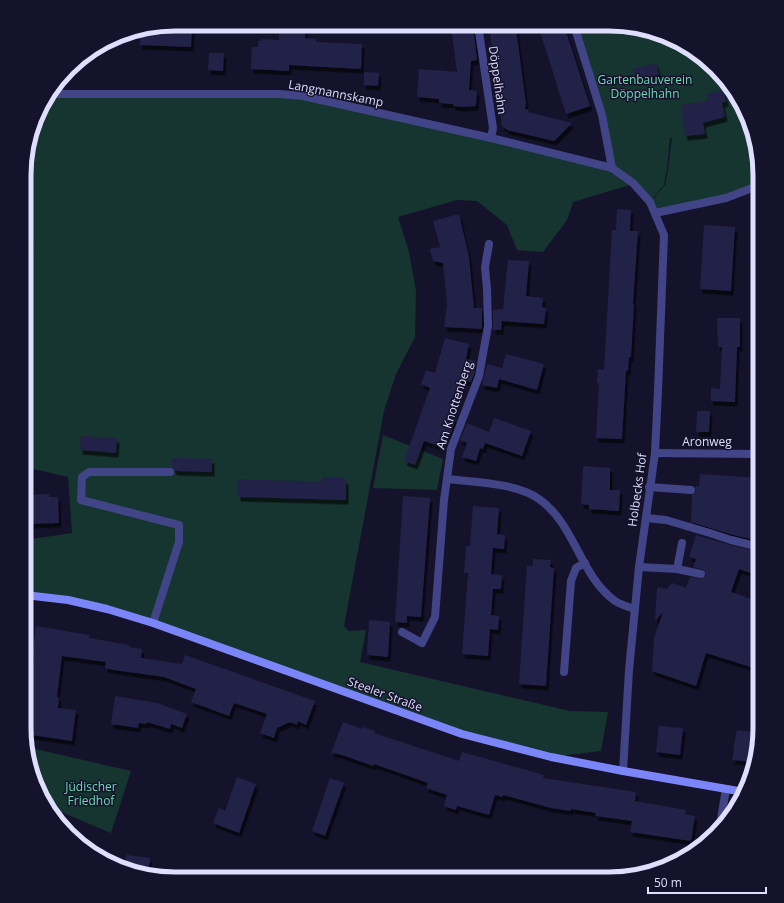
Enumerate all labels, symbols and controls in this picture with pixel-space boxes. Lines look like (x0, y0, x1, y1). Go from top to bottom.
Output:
street label: Döppelhahn (485, 45, 511, 115)
park label: Gartenbauverein Döppelhahn (598, 71, 692, 102)
street label: Langmannskamp (287, 75, 385, 111)
street label: Am Knottenberg (432, 358, 476, 451)
street label: Aronweg (682, 433, 732, 450)
street label: Holbecks Hof (623, 451, 651, 528)
street label: Steeler Straße (345, 673, 425, 716)
park label: Jüdischer Friedhof (64, 778, 117, 809)
scale bar (648, 869, 766, 895)
text: 50 m (654, 874, 682, 891)

